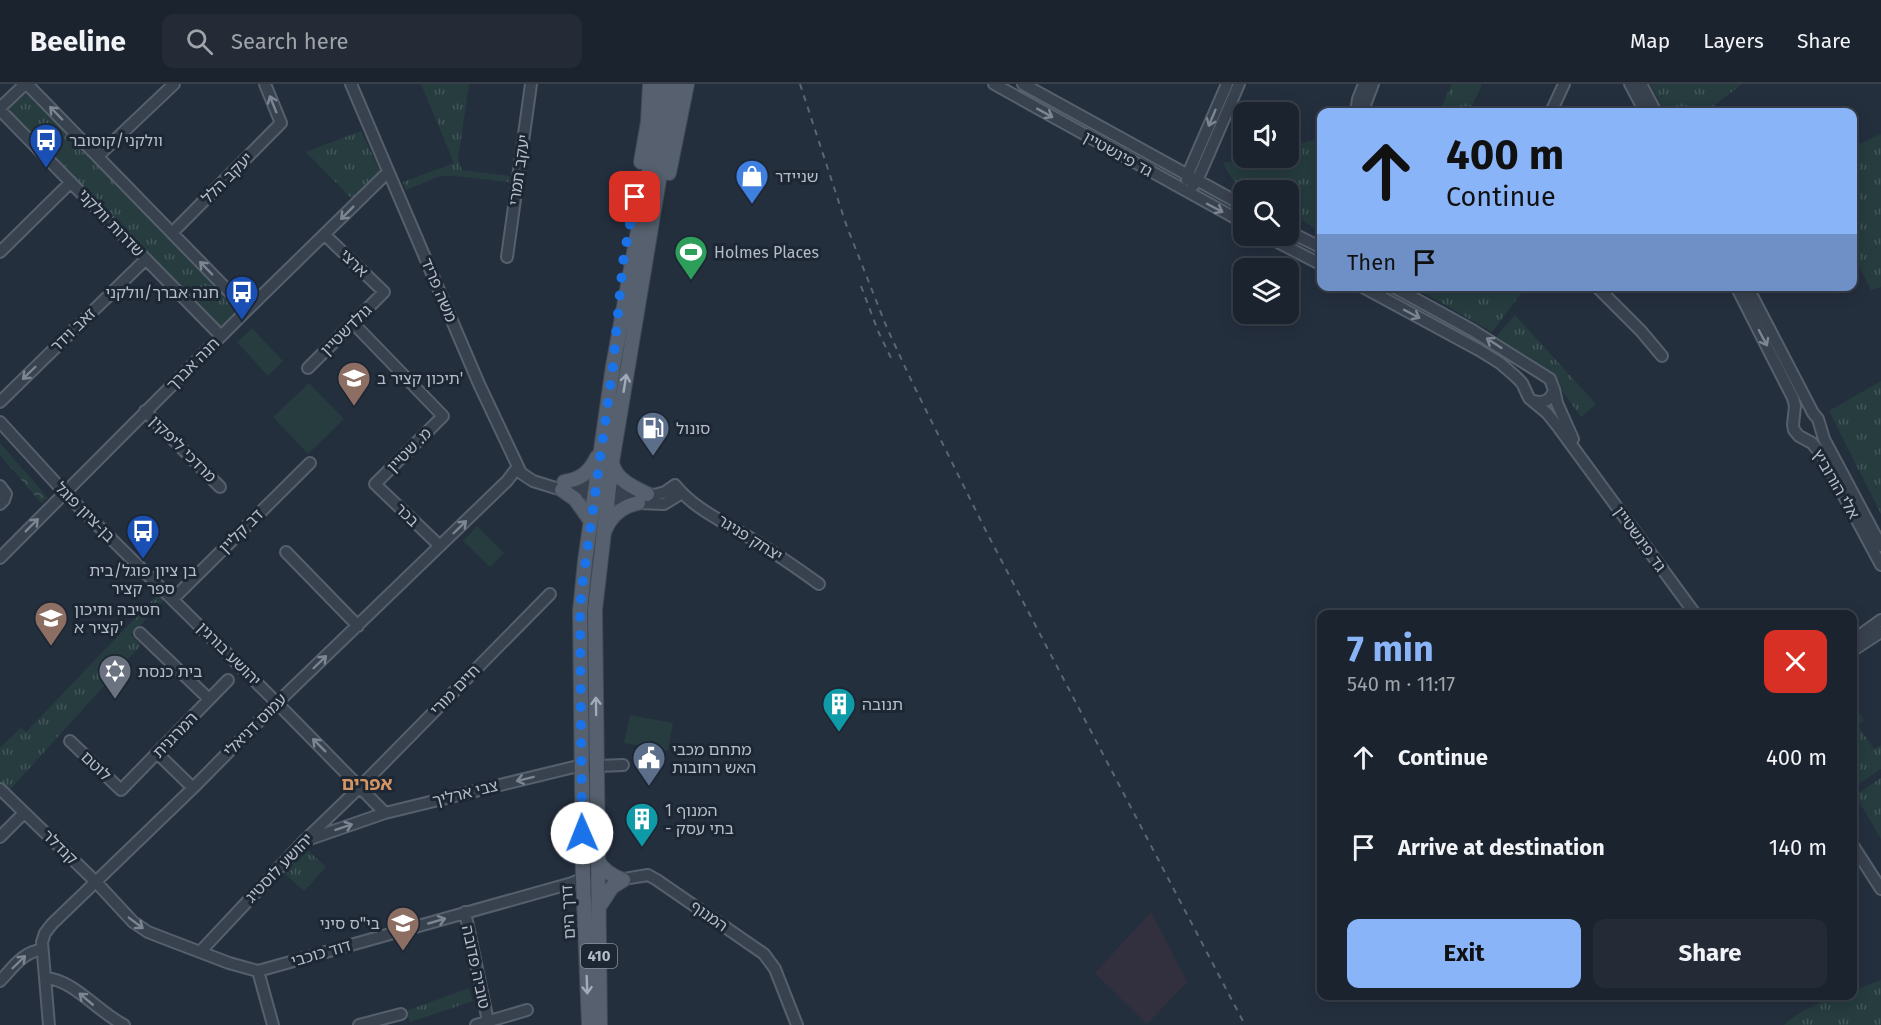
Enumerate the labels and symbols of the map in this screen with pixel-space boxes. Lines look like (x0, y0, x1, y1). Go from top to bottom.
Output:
one-way arrow (267, 95, 278, 113)
one-way arrow (48, 106, 63, 121)
one-way arrow (1036, 107, 1053, 119)
one-way arrow (1206, 109, 1217, 127)
bus stop icon: וולקני/קוסובר (28, 122, 64, 169)
street label: גד פינשטיין (1080, 127, 1156, 181)
place label: וולקני/קוסובר (69, 131, 163, 150)
street label: יעקב תמרי (505, 133, 533, 207)
street label: יעקב הלל (198, 149, 256, 207)
shop icon: שניידר (734, 158, 770, 205)
place label: שניידר (775, 167, 818, 186)
pin (609, 171, 660, 222)
street label: שדרות וולקני (74, 185, 148, 261)
one-way arrow (1206, 202, 1223, 214)
one-way arrow (339, 206, 354, 221)
sports icon: Holmes Places (673, 234, 709, 281)
place label: Holmes Places (714, 243, 819, 262)
street label: ארצי (336, 245, 372, 281)
street label: משה פריד (417, 255, 461, 325)
one-way arrow (199, 260, 214, 275)
bus stop icon: חנה אברך/וולקני (224, 274, 260, 321)
place label: חנה אברך/וולקני (105, 283, 219, 302)
street label: גולדשטיין (317, 301, 375, 359)
street label: זאב וידר (47, 304, 99, 356)
one-way arrow (1403, 308, 1420, 320)
one-way arrow (1758, 329, 1769, 347)
street label: חנה אברך (163, 334, 223, 394)
one-way arrow (1486, 337, 1503, 349)
school or university icon: תיכון קציר ב' (336, 360, 372, 407)
one-way arrow (22, 366, 37, 381)
place label: תיכון קציר ב' (377, 369, 463, 388)
one-way arrow (619, 374, 630, 394)
fuel station icon: סונול (635, 410, 671, 457)
street label: מרדכי ליפקין (146, 412, 220, 486)
place label: סונול (676, 419, 710, 438)
street label: מ. שטיין (383, 424, 435, 476)
street label: אלי הורוביץ (1808, 446, 1864, 522)
street label: בן-ציון פוגל (51, 478, 119, 546)
street label: בכר (391, 499, 423, 531)
street label: גד פינשטיין (1610, 503, 1670, 575)
street label: דב קליין (215, 505, 267, 557)
street label: יצחק פניגר (714, 511, 786, 565)
bus stop icon: בן ציון פוגל/בית ספר קציר (125, 513, 161, 560)
one-way arrow (25, 518, 40, 533)
one-way arrow (452, 519, 467, 534)
place label: בן ציון פוגל/בית ספר קציר (89, 561, 197, 598)
school or university icon: חטיבה ותיכון קציר א' (33, 600, 69, 647)
place label: חטיבה ותיכון קציר א' (74, 600, 160, 637)
street label: יהושע בורגין (193, 618, 265, 690)
synagogue icon: בית כנסת (97, 653, 133, 700)
one-way arrow (312, 655, 327, 670)
street label: חיים מורי (426, 661, 484, 719)
place label: בית כנסת (138, 662, 202, 681)
building icon: תנובה (821, 686, 857, 733)
street label: עמוס דניאלי (219, 689, 291, 761)
place label: תנובה (862, 695, 903, 714)
one-way arrow (590, 697, 602, 717)
street label: המרגנית (149, 708, 201, 762)
one-way arrow (312, 738, 326, 753)
public building icon: מתחם מכבי האש רחובות (631, 740, 667, 787)
place label: מתחם מכבי האש רחובות (672, 740, 756, 777)
street label: לוטם (77, 747, 115, 785)
district label: אפרים (342, 773, 392, 795)
one-way arrow (515, 773, 534, 785)
street label: צבי ארליך (430, 776, 500, 810)
position arrow (550, 801, 614, 865)
building icon: המנוף 1 - בתי עסק (624, 801, 660, 848)
place label: המנוף 1 - בתי עסק (665, 801, 734, 838)
one-way arrow (334, 821, 353, 832)
street label: קנדלר (38, 826, 82, 868)
street label: יהושע לוסטיג (241, 829, 317, 907)
street label: דרך הים (557, 884, 579, 940)
street label: המנוף (687, 896, 731, 936)
school or university icon: בי"ס סיני (385, 905, 421, 952)
place label: בי"ס סיני (320, 914, 380, 933)
one-way arrow (427, 914, 446, 926)
one-way arrow (128, 917, 144, 930)
street label: טוביה פדובה (458, 923, 494, 1011)
street label: דוד כוכבי (289, 935, 354, 971)
road number: 410 (581, 944, 617, 968)
one-way arrow (11, 955, 26, 969)
one-way arrow (582, 975, 593, 995)
one-way arrow (78, 992, 94, 1005)

